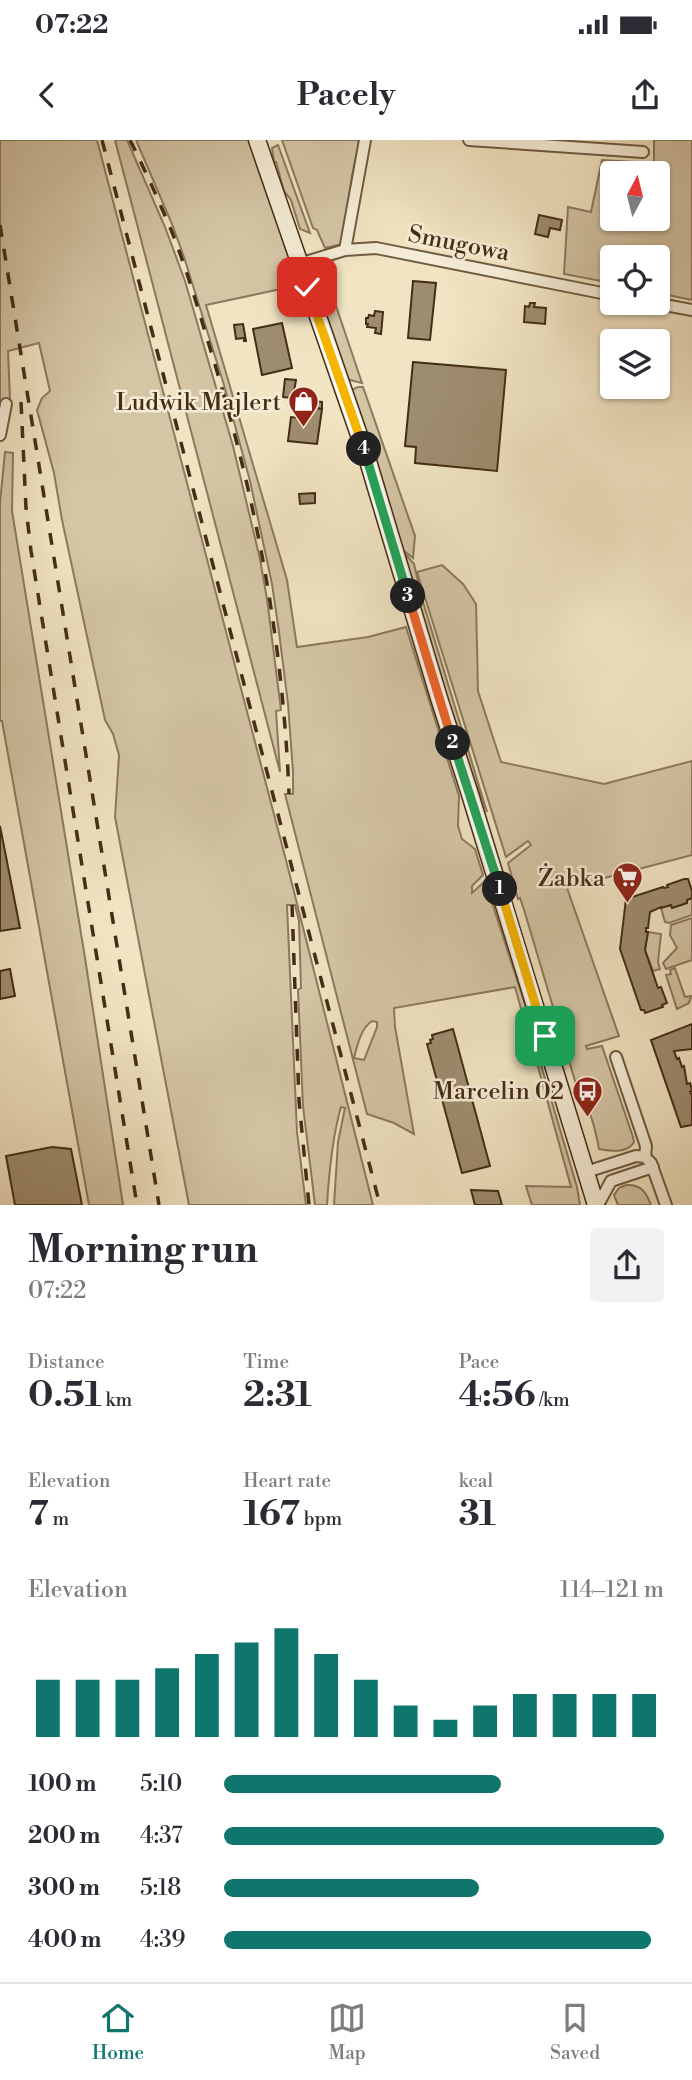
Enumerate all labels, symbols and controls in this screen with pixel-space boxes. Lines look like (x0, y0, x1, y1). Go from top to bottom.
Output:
text: 07:22 (35, 9, 109, 41)
text: Pacely (297, 75, 395, 115)
icon: back (28, 76, 66, 114)
icon: share (626, 76, 664, 114)
north arrow (600, 161, 670, 231)
map controls (600, 161, 670, 399)
street label: Smugowa (405, 219, 513, 269)
button: locate (600, 245, 670, 315)
pin (277, 257, 337, 317)
icon: check (288, 268, 326, 306)
button: layers (600, 329, 670, 399)
shop icon: Ludwik Majlert (287, 385, 321, 429)
place label: Ludwik Majlert (116, 388, 281, 418)
pin: 4 (346, 432, 382, 466)
text: 4 (357, 436, 370, 460)
pin: 3 (390, 578, 426, 614)
text: 3 (402, 583, 413, 607)
pin: 2 (435, 726, 470, 760)
text: 2 (447, 730, 458, 754)
supermarket icon: Żabka (611, 861, 645, 905)
place label: Żabka (538, 863, 606, 894)
pin: 1 (482, 872, 518, 906)
text: 1 (495, 876, 504, 900)
pin (515, 1006, 575, 1066)
icon: arrive (526, 1017, 564, 1055)
bus stop icon: Marcelin 02 (570, 1074, 604, 1118)
place label: Marcelin 02 (433, 1077, 564, 1107)
text: Morning run (28, 1227, 258, 1274)
button: share (590, 1228, 664, 1302)
text: 07:22 (28, 1277, 86, 1305)
text: Distance (28, 1350, 105, 1374)
text: Time (243, 1350, 289, 1374)
text: Pace (459, 1350, 499, 1374)
text: 0.51 (28, 1374, 102, 1417)
text: 2:31 (243, 1374, 312, 1417)
text: 4:56 (459, 1374, 535, 1417)
text: km (102, 1388, 132, 1412)
text: /km (535, 1388, 570, 1412)
text: Elevation (28, 1469, 110, 1493)
text: Heart rate (243, 1469, 331, 1493)
text: kcal (459, 1469, 493, 1493)
text: 7 (28, 1493, 49, 1536)
text: 167 (243, 1493, 300, 1536)
text: 31 (459, 1493, 496, 1536)
text: m (49, 1507, 69, 1531)
text: bpm (300, 1507, 342, 1531)
text: Elevation (28, 1576, 128, 1604)
text: 114–121 m (560, 1576, 664, 1604)
text: 100 m (28, 1770, 96, 1798)
text: 5:10 (140, 1770, 182, 1798)
text: 200 m (28, 1822, 100, 1850)
text: 4:37 (140, 1822, 183, 1850)
text: 300 m (28, 1874, 100, 1902)
text: 5:18 (140, 1874, 181, 1902)
text: 400 m (28, 1926, 101, 1954)
text: 4:39 (140, 1926, 186, 1954)
tab: Home (92, 1999, 144, 2065)
tab: Map (328, 1999, 366, 2065)
tab: Saved (550, 1999, 600, 2065)

